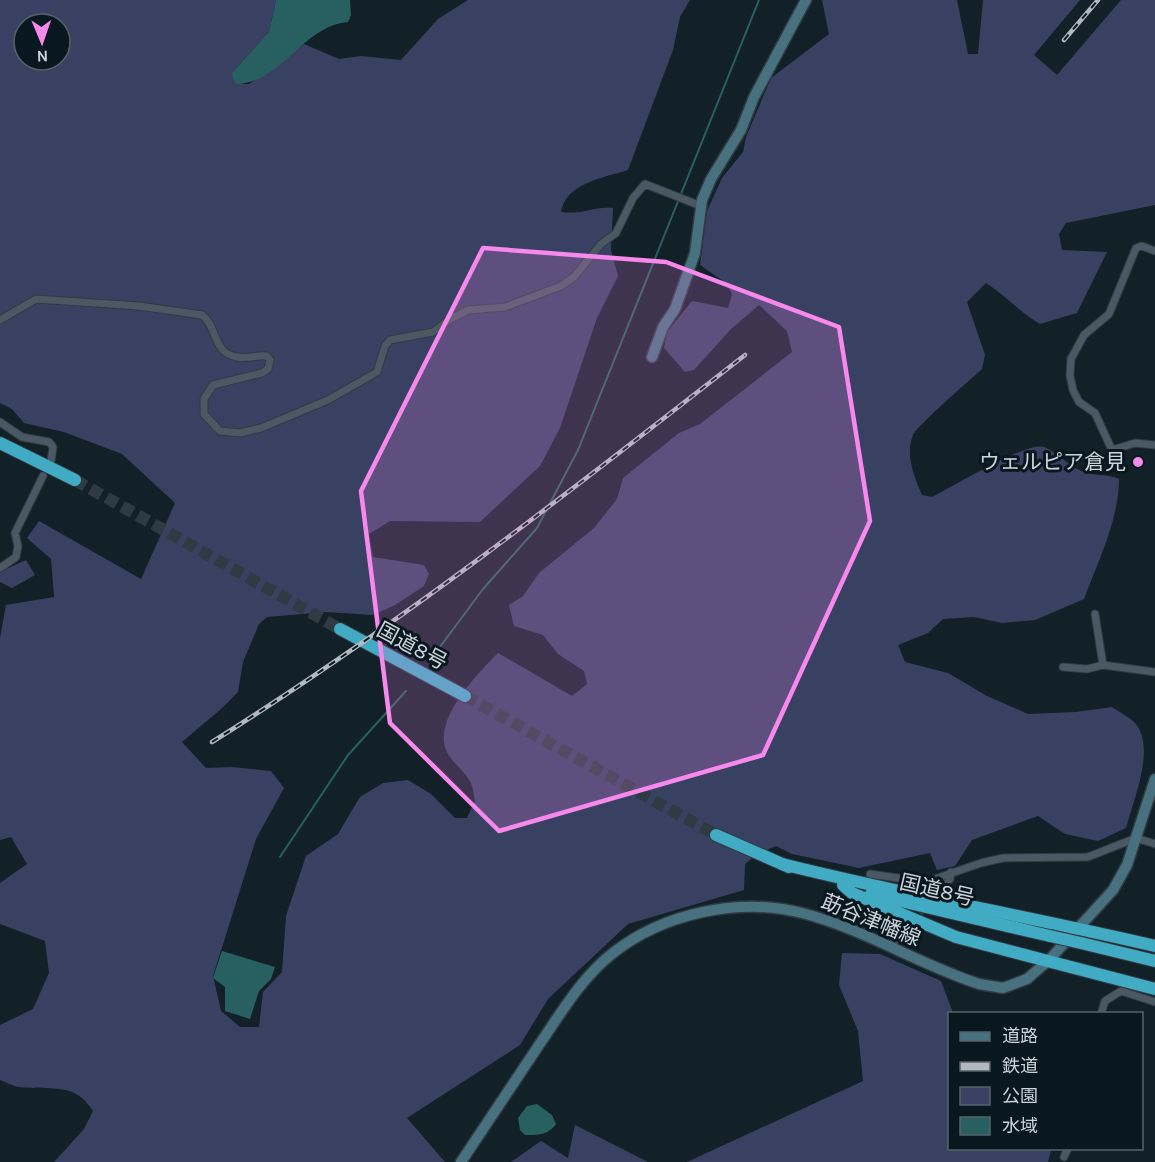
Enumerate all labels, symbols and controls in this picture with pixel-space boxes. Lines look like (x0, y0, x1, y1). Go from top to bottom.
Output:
north arrow (12, 12, 72, 72)
text: N (36, 47, 49, 66)
place label: ウェルピア倉見 (979, 450, 1126, 474)
marker: ウェルピア倉見 (1131, 455, 1145, 469)
street label: 国道8号 (373, 618, 451, 674)
street label: 国道8号 (897, 870, 977, 910)
street label: 莇谷津幡線 (818, 889, 924, 951)
legend (948, 1012, 1143, 1150)
text: 道路 (1002, 1025, 1038, 1047)
text: 鉄道 (1002, 1055, 1038, 1077)
text: 公園 (1002, 1085, 1038, 1107)
text: 水域 (1002, 1115, 1038, 1137)

